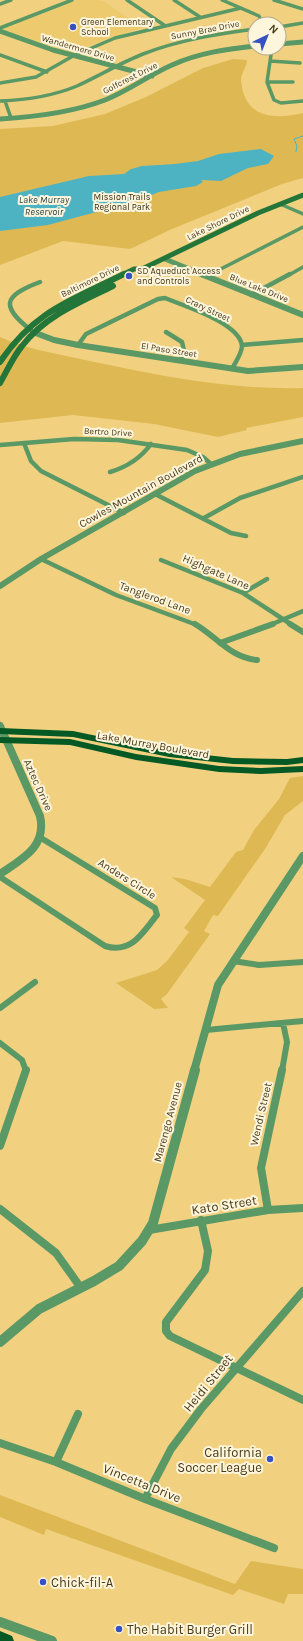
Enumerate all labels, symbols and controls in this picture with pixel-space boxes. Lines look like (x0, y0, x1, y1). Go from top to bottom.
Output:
north arrow (247, 16, 287, 56)
place label: Green Elementary School (81, 17, 154, 37)
street label: Sunny Brae Drive (170, 18, 241, 42)
marker: Green Elementary School (68, 22, 78, 32)
text: N (266, 22, 281, 36)
street label: Wandermere Drive (40, 33, 116, 63)
street label: Golfcrest Drive (101, 60, 159, 96)
park label: Mission Trails Regional Park (94, 192, 151, 212)
water label: Lake Murray Reservoir (19, 194, 70, 218)
street label: Lake Shore Drive (185, 203, 251, 242)
street label: Baltimore Drive (59, 262, 121, 299)
place label: SD Aqueduct Access and Controls (137, 266, 221, 286)
marker: SD Aqueduct Access and Controls (124, 271, 134, 281)
street label: Blue Lake Drive (228, 272, 290, 304)
street label: Crary Street (184, 294, 232, 324)
street label: El Paso Street (140, 341, 198, 359)
street label: Bertro Drive (84, 426, 133, 438)
street label: Cowles Mountain Boulevard (77, 451, 205, 531)
street label: Highgate Lane (181, 551, 252, 593)
street label: Tanglerod Lane (118, 579, 193, 617)
street label: Lake Murray Boulevard (96, 729, 210, 761)
street label: Aztec Drive (21, 757, 55, 813)
street label: Anders Circle (96, 856, 159, 902)
street label: Marengo Avenue (151, 1080, 185, 1164)
street label: Wendi Street (247, 1081, 275, 1147)
street label: Kato Street (190, 1192, 258, 1218)
street label: Heidi Street (180, 1351, 236, 1415)
place label: California Soccer League (177, 1445, 262, 1475)
marker: California Soccer League (265, 1454, 275, 1464)
street label: Vincetta Drive (101, 1461, 183, 1506)
place label: Chick-fil-A (51, 1575, 114, 1590)
marker: Chick-fil-A (38, 1577, 48, 1587)
place label: The Habit Burger Grill (127, 1622, 253, 1637)
marker: The Habit Burger Grill (114, 1624, 124, 1634)

